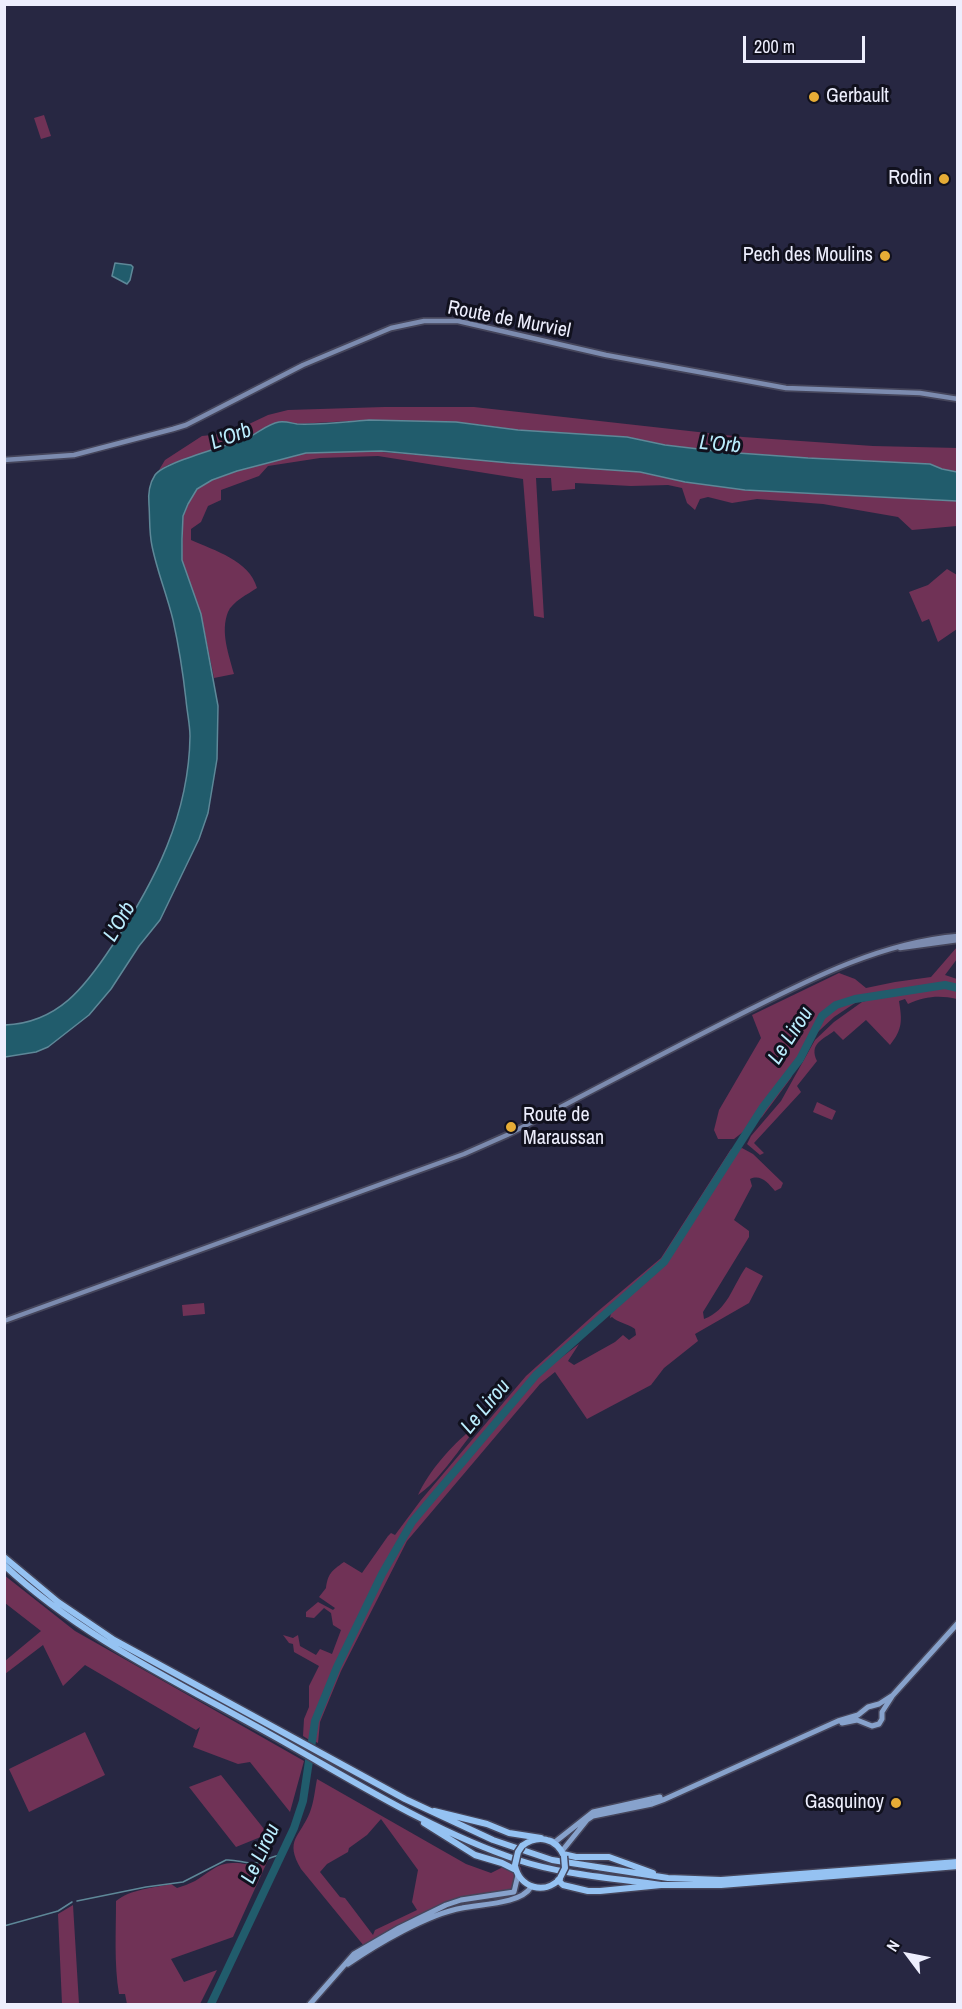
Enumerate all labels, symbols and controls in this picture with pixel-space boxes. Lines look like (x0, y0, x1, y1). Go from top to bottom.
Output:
scale bar (746, 24, 868, 62)
text: 200 m (754, 34, 795, 59)
place label: Gerbault (826, 85, 889, 109)
marker: Gerbault (807, 90, 821, 104)
place label: Rodin (888, 167, 932, 191)
marker: Rodin (937, 172, 951, 186)
place label: Pech des Moulins (743, 244, 873, 268)
marker: Pech des Moulins (878, 249, 892, 263)
street label: Route de Murviel (445, 296, 573, 344)
water label: L'Orb (207, 418, 255, 456)
water label: L'Orb (698, 431, 742, 459)
water label: L'Orb (98, 898, 142, 946)
water label: Le Lirou (763, 1003, 819, 1069)
place label: Route de Maraussan (523, 1104, 604, 1151)
marker: Route de Maraussan (504, 1120, 518, 1134)
water label: Le Lirou (456, 1375, 516, 1439)
place label: Gasquinoy (805, 1791, 884, 1815)
marker: Gasquinoy (889, 1796, 903, 1810)
water label: Le Lirou (236, 1820, 286, 1888)
north arrow (878, 1925, 938, 1985)
text: N (881, 1936, 905, 1955)

